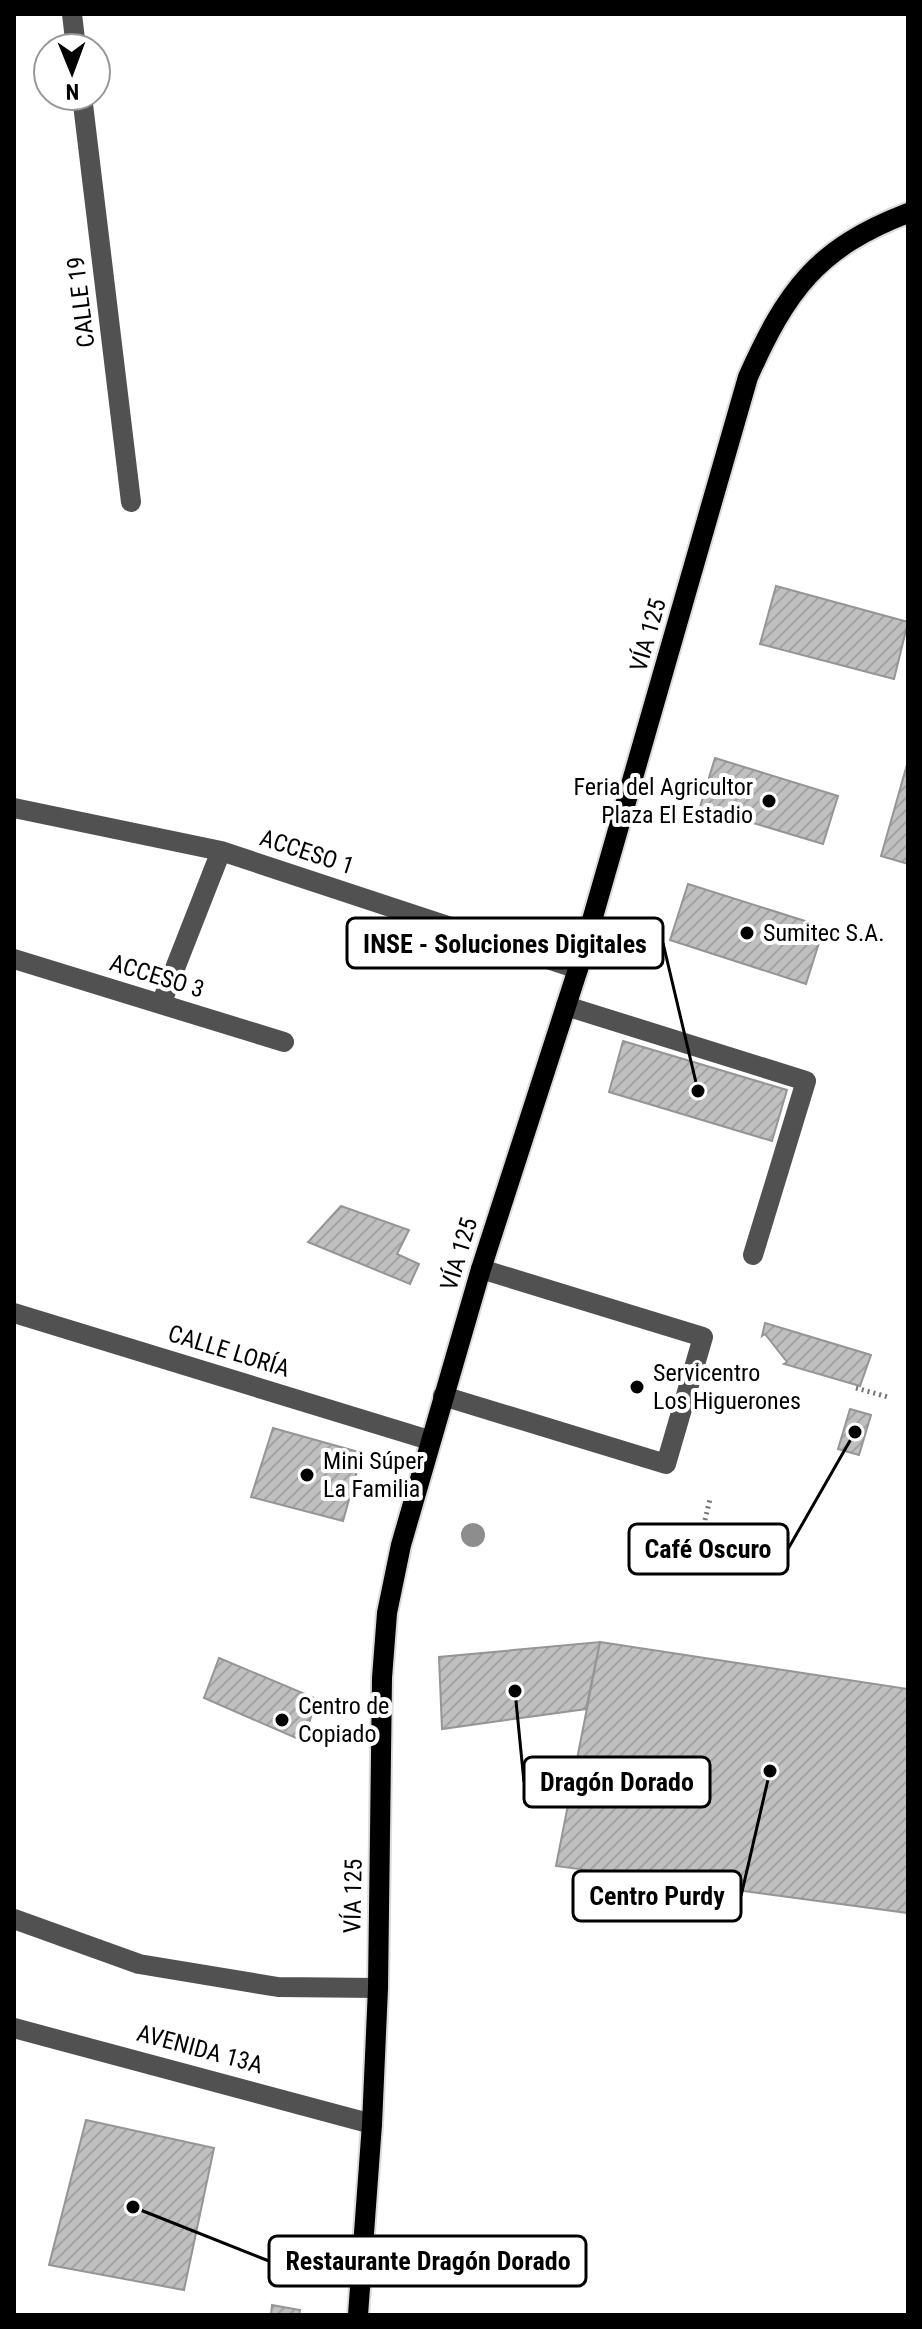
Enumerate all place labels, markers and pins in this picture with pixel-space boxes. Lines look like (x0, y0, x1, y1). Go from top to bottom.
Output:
place label: Feria del Agricultor Plaza El Estadio (574, 773, 753, 829)
marker: Feria del Agricultor Plaza El Estadio (760, 792, 778, 810)
callout: INSE - Soluciones Digitales (347, 918, 663, 968)
place label: Sumitec S.A. (763, 919, 885, 947)
marker: Sumitec S.A. (738, 924, 756, 942)
place label: Servicentro Los Higuerones (653, 1359, 801, 1415)
marker: Servicentro Los Higuerones (628, 1378, 646, 1396)
place label: Mini Súper La Familia (323, 1447, 424, 1503)
marker: Mini Súper La Familia (298, 1466, 316, 1484)
callout: Café Oscuro (629, 1524, 788, 1574)
place label: Centro de Copiado (298, 1692, 389, 1748)
marker: Centro de Copiado (273, 1711, 291, 1729)
callout: Dragón Dorado (524, 1757, 710, 1807)
callout: Centro Purdy (573, 1871, 741, 1921)
callout: Restaurante Dragón Dorado (269, 2236, 586, 2286)

